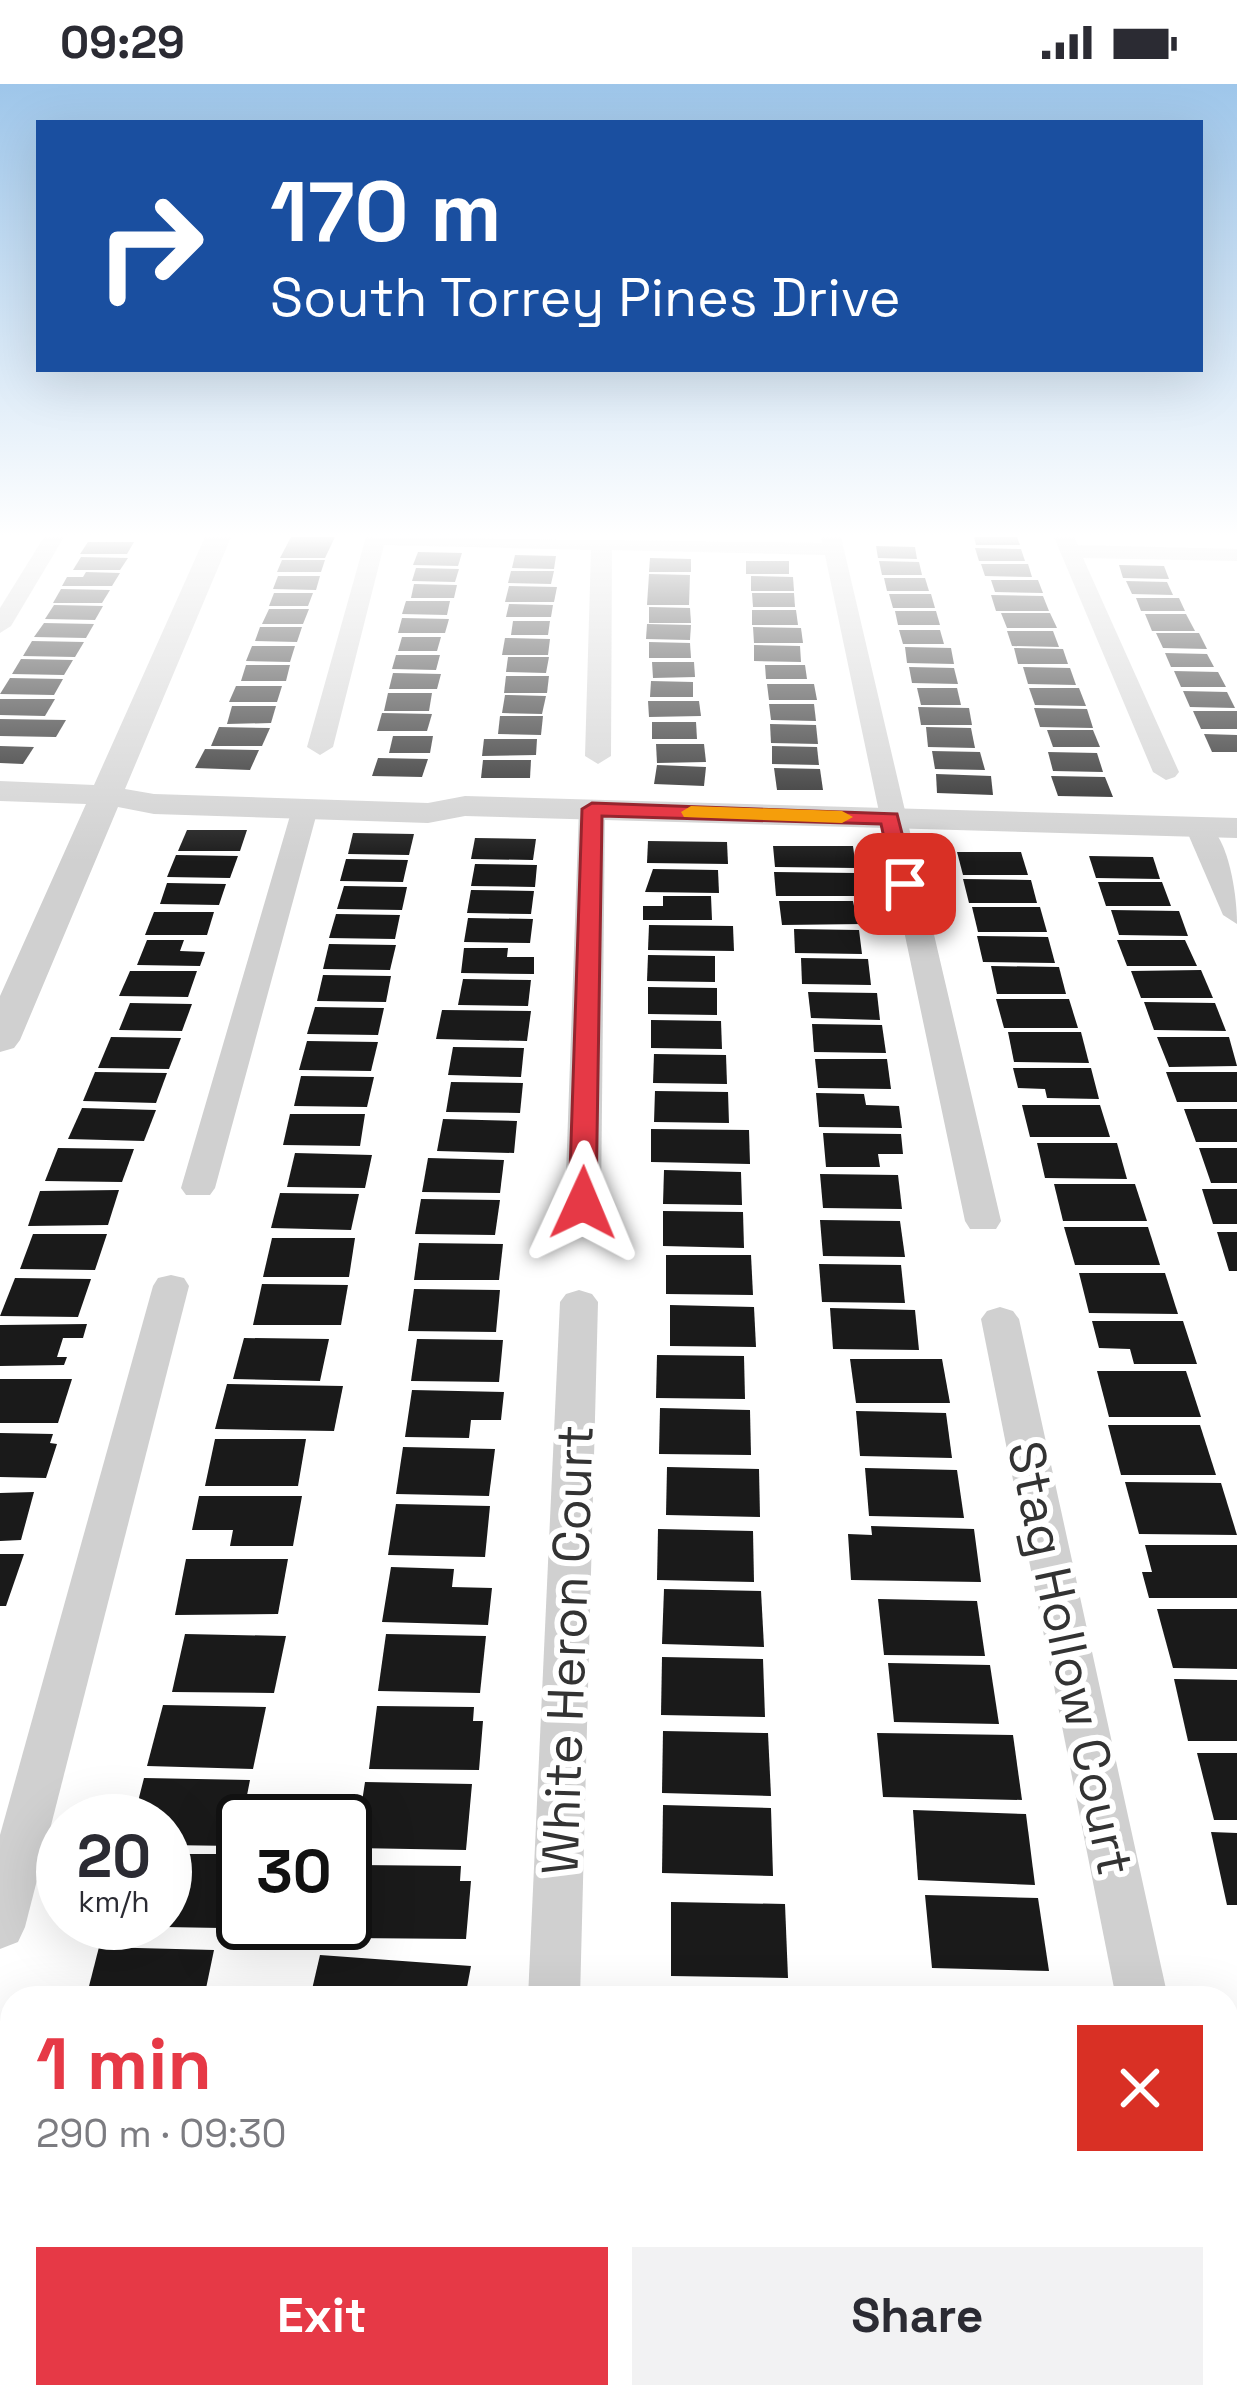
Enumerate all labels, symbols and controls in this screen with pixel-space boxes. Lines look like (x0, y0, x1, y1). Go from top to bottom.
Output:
text: 09:29 (60, 14, 185, 71)
text: 170 m (270, 158, 502, 266)
icon: right (72, 168, 228, 324)
text: South Torrey Pines Drive (270, 263, 901, 332)
pin (854, 833, 956, 935)
icon: arrive (872, 851, 938, 917)
position arrow (520, 1140, 646, 1266)
street label: White Heron Court (527, 1424, 608, 1876)
street label: Stag Hollow Court (993, 1435, 1148, 1881)
speed limit sign: 30 (216, 1794, 372, 1950)
text: 20 (77, 1818, 151, 1895)
text: km/h (78, 1882, 150, 1921)
text: 1 min (36, 2018, 212, 2110)
button: close (1077, 2025, 1203, 2151)
text: 290 m · 09:30 (36, 2109, 286, 2158)
button: Exit (36, 2247, 608, 2385)
button: Share (632, 2247, 1203, 2385)

